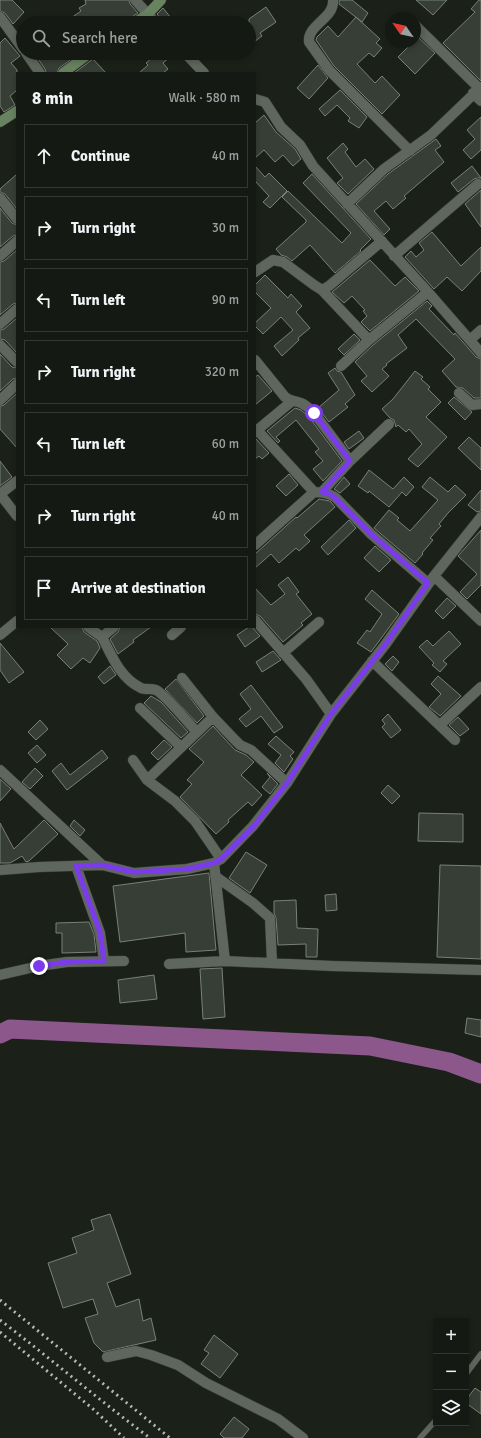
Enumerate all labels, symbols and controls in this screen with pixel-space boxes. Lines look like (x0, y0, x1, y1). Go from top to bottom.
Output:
north arrow (385, 12, 421, 48)
search box (16, 16, 256, 60)
icon: search (30, 27, 52, 49)
text: Search here (62, 29, 138, 47)
text: 8 min (32, 88, 73, 109)
text: Walk · 580 m (169, 90, 240, 106)
icon: ahead (33, 145, 55, 167)
text: Continue (71, 147, 130, 165)
text: 40 m (212, 148, 239, 164)
icon: right (33, 217, 55, 239)
text: Turn right (71, 219, 136, 237)
text: 30 m (212, 220, 239, 236)
icon: left (33, 289, 55, 311)
text: Turn left (71, 291, 125, 309)
text: 90 m (212, 292, 239, 308)
icon: right (33, 361, 55, 383)
text: Turn right (71, 363, 136, 381)
text: 320 m (205, 364, 239, 380)
route start (305, 404, 323, 422)
icon: left (33, 433, 55, 455)
text: Turn left (71, 435, 125, 453)
text: 60 m (212, 436, 239, 452)
icon: right (33, 505, 55, 527)
text: Turn right (71, 507, 136, 525)
text: 40 m (212, 508, 239, 524)
icon: arrive (33, 577, 55, 599)
text: Arrive at destination (71, 579, 206, 597)
route end (30, 957, 48, 975)
map controls (433, 1318, 469, 1426)
button: + (433, 1318, 469, 1354)
button: − (433, 1354, 469, 1390)
button: layers (433, 1390, 469, 1426)

